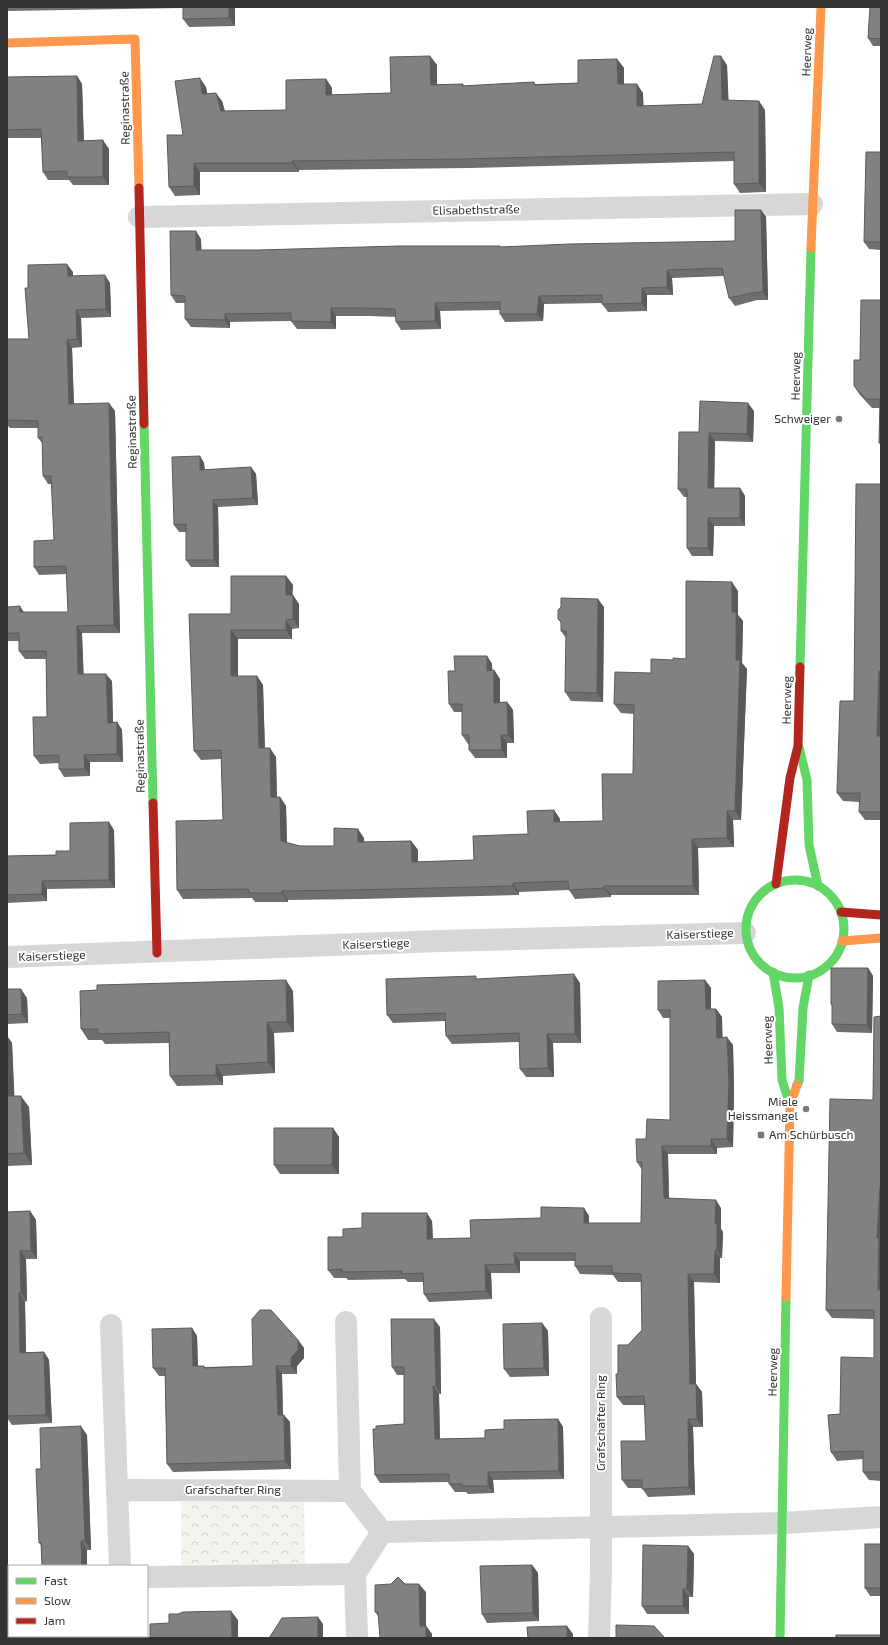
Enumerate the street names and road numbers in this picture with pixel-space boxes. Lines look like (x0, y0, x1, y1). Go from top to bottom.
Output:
street label: Heerweg (798, 27, 814, 77)
street label: Reginastraße (116, 71, 132, 145)
street label: Elisabethstraße (432, 201, 520, 217)
street label: Heerweg (788, 351, 802, 400)
street label: Reginastraße (123, 395, 139, 469)
street label: Heerweg (779, 675, 793, 724)
street label: Reginastraße (131, 719, 147, 793)
street label: Kaiserstiege (666, 925, 734, 941)
street label: Kaiserstiege (342, 935, 410, 951)
street label: Kaiserstiege (18, 947, 86, 963)
street label: Heerweg (759, 1015, 775, 1065)
street label: Heerweg (765, 1347, 779, 1396)
street label: Grafschafter Ring (593, 1375, 607, 1471)
street label: Grafschafter Ring (185, 1482, 281, 1496)

